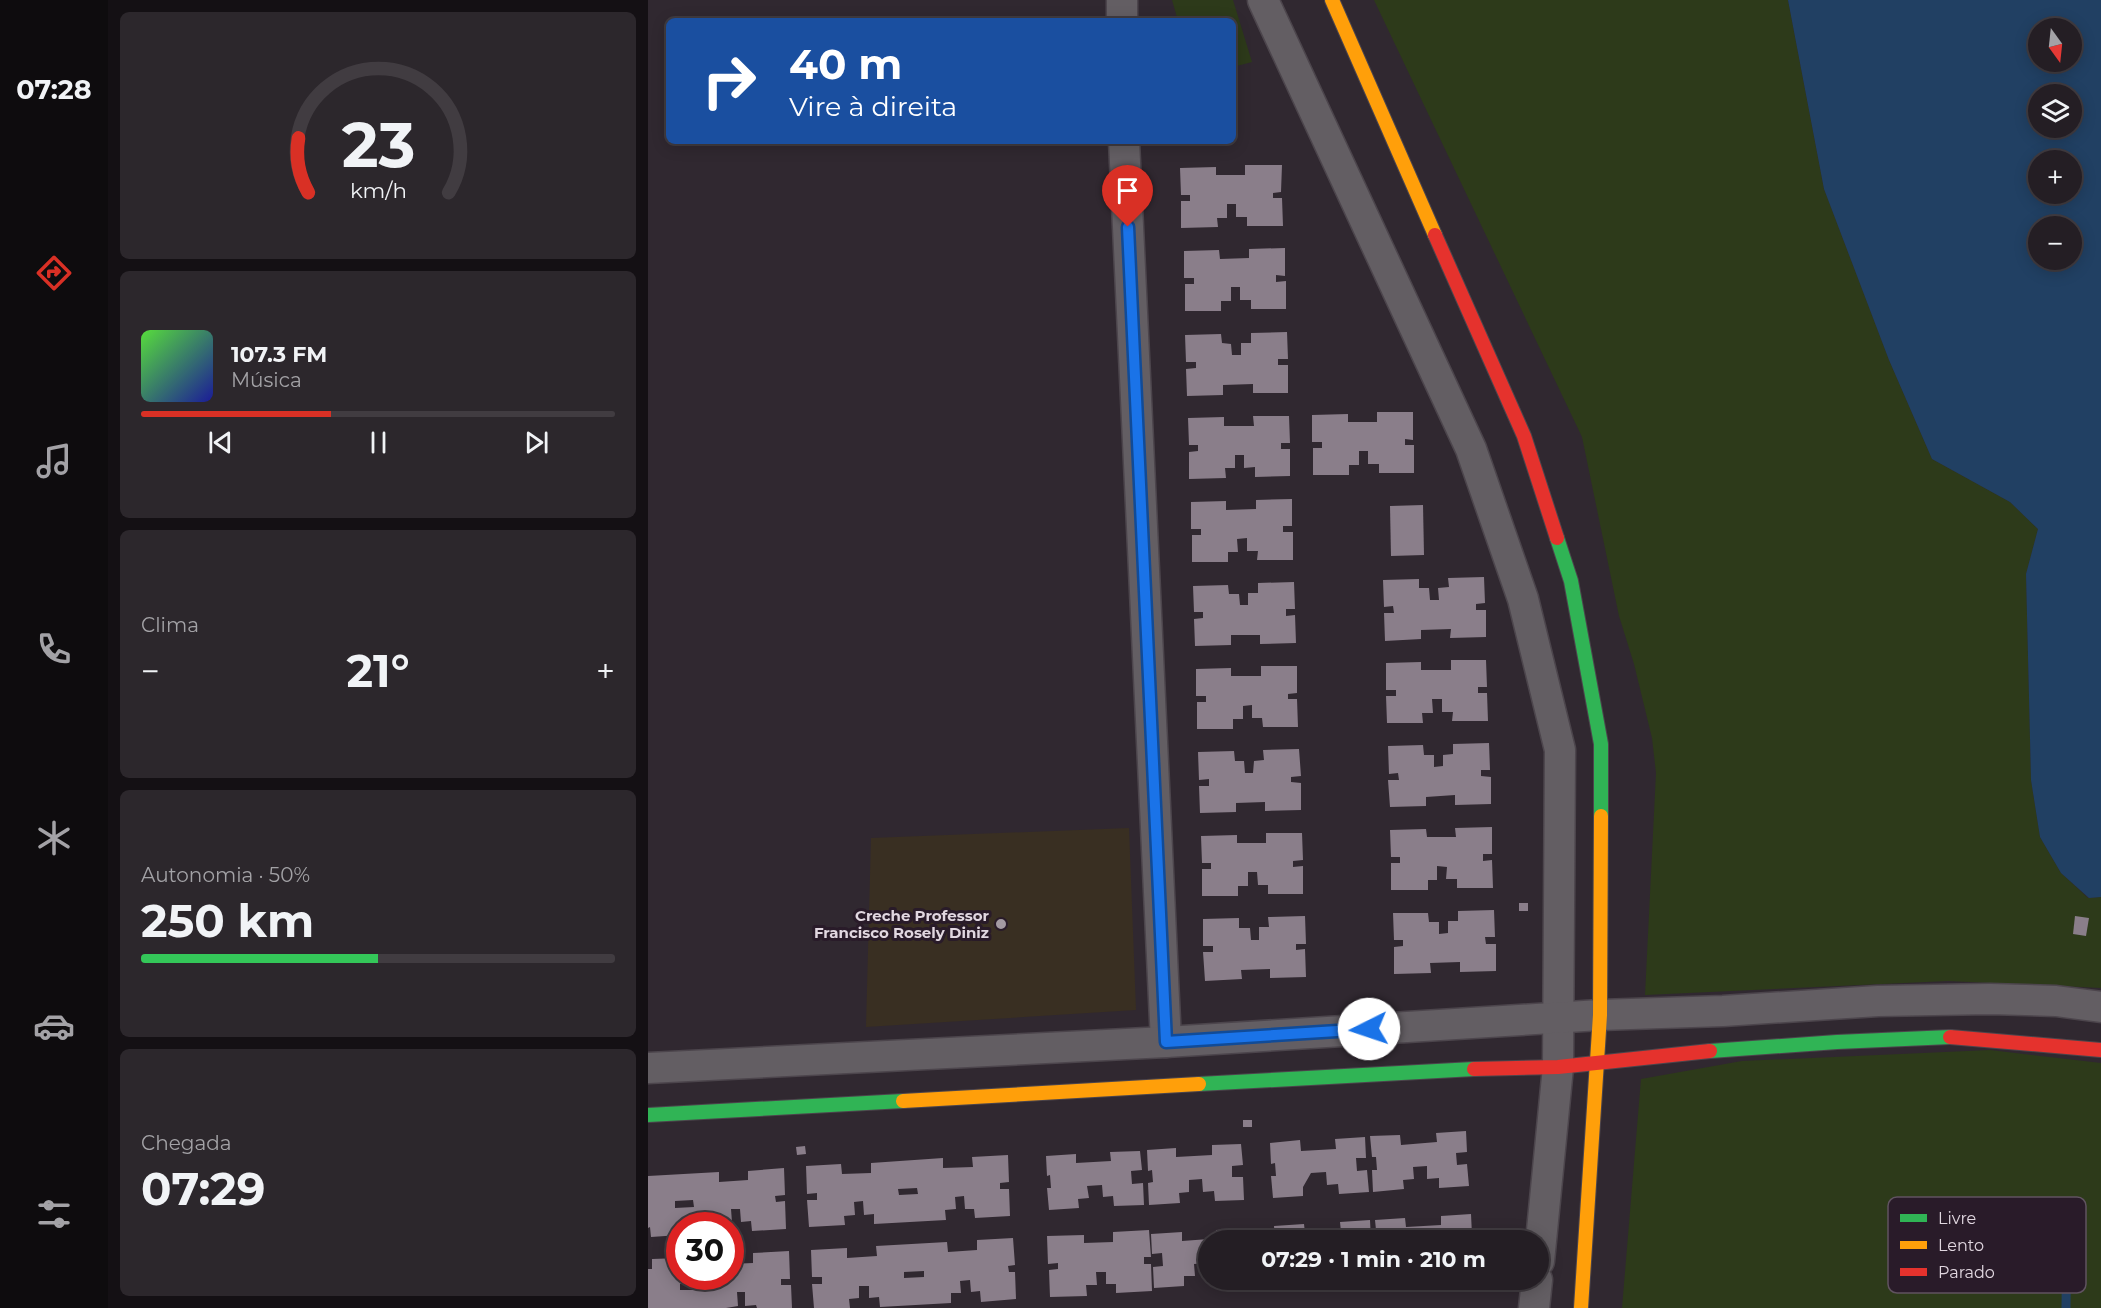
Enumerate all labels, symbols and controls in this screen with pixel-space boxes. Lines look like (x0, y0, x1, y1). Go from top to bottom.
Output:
north arrow (2028, 18, 2082, 72)
map controls (2028, 18, 2082, 270)
text: 40 m (789, 38, 902, 90)
icon: right (690, 42, 768, 120)
text: 07:28 (16, 73, 92, 106)
button: layers (2028, 84, 2082, 138)
text: Vire à direita (789, 90, 957, 123)
text: 23 (341, 107, 415, 183)
button: + (2028, 150, 2082, 204)
pin (1102, 165, 1153, 227)
icon: arrive (1111, 174, 1144, 207)
text: km/h (349, 177, 407, 203)
button: − (2028, 216, 2082, 270)
icon: directions (33, 252, 75, 294)
text: 107.3 FM (231, 341, 327, 368)
text: Música (231, 368, 302, 392)
icon: previous (204, 426, 237, 459)
icon: pause (362, 426, 395, 459)
icon: next (520, 426, 553, 459)
icon: music (33, 440, 75, 482)
text: Clima (141, 613, 199, 637)
icon: phone (33, 628, 75, 670)
text: 21° (346, 643, 410, 698)
text: − (141, 651, 160, 691)
text: + (596, 651, 615, 691)
icon: climate (33, 817, 75, 859)
text: Autonomia · 50% (141, 863, 310, 887)
text: 250 km (141, 893, 314, 948)
place label: Creche Professor Francisco Rosely Diniz (814, 906, 990, 942)
marker: Creche Professor Francisco Rosely Diniz (994, 917, 1008, 931)
position arrow (1337, 997, 1401, 1061)
icon: car (33, 1005, 75, 1047)
text: Chegada (141, 1131, 232, 1155)
text: 07:29 (141, 1161, 265, 1216)
icon: filters (33, 1193, 75, 1235)
legend (1888, 1197, 2086, 1293)
text: Livre (1938, 1209, 1976, 1228)
speed limit sign: 30 (666, 1212, 744, 1290)
text: Lento (1938, 1236, 1984, 1255)
text: 07:29 · 1 min · 210 m (1261, 1246, 1486, 1273)
text: Parado (1938, 1263, 1995, 1282)

